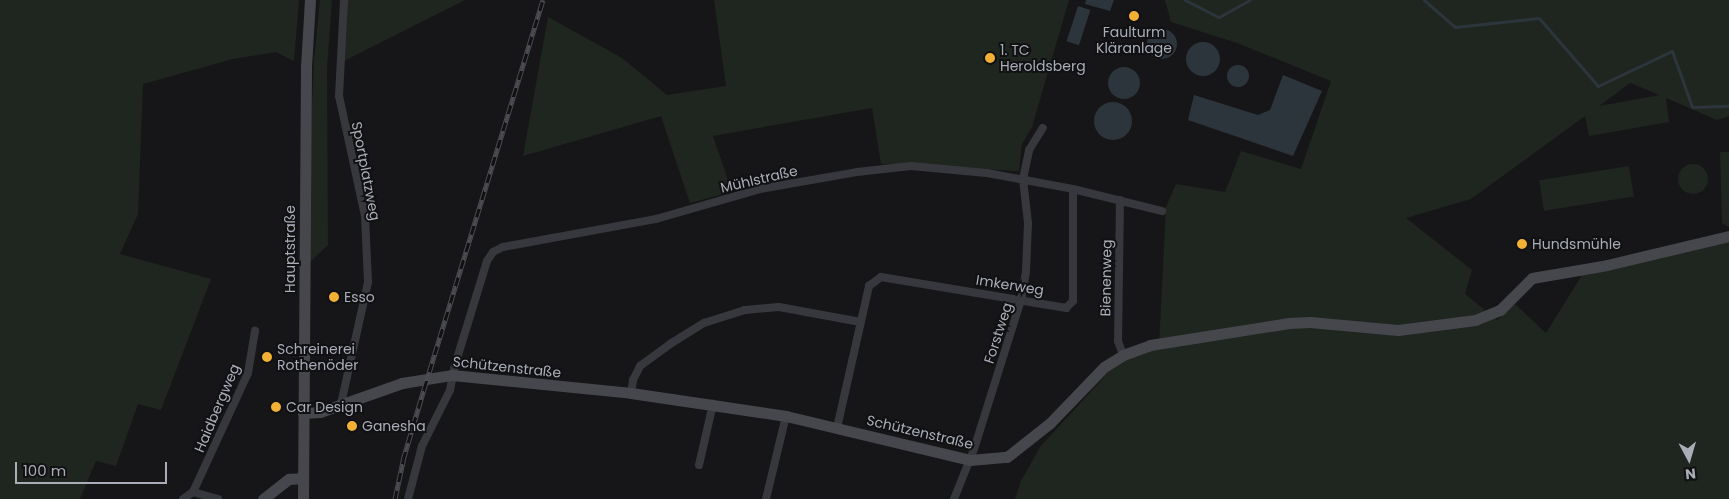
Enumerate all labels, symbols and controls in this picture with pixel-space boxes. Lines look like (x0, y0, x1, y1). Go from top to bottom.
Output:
marker: Faulturm Kläranlage (1128, 10, 1140, 22)
place label: Faulturm Kläranlage (1096, 24, 1172, 56)
place label: 1. TC Heroldsberg (1000, 42, 1086, 74)
marker: 1. TC Heroldsberg (984, 52, 996, 64)
street label: Sportplatzweg (348, 120, 384, 222)
street label: Mühlstraße (719, 162, 799, 196)
street label: Hauptstraße (282, 205, 298, 293)
place label: Hundsmühle (1532, 236, 1621, 252)
marker: Hundsmühle (1516, 238, 1528, 250)
street label: Bienenweg (1097, 239, 1115, 317)
street label: Imkerweg (975, 271, 1045, 299)
place label: Esso (344, 289, 375, 305)
marker: Esso (328, 291, 340, 303)
street label: Forstweg (980, 300, 1016, 366)
place label: Schreinerei Rothenöder (277, 341, 358, 374)
marker: Schreinerei Rothenöder (261, 351, 273, 363)
street label: Schützenstraße (452, 353, 562, 381)
street label: Haidbergweg (191, 361, 243, 455)
place label: Car Design (286, 399, 363, 415)
marker: Car Design (270, 401, 282, 413)
street label: Schützenstraße (865, 412, 975, 452)
place label: Ganesha (362, 418, 426, 434)
marker: Ganesha (346, 420, 358, 432)
north arrow (1664, 434, 1714, 484)
scale bar (18, 452, 170, 484)
text: 100 m (23, 460, 66, 481)
text: N (1684, 463, 1697, 484)

